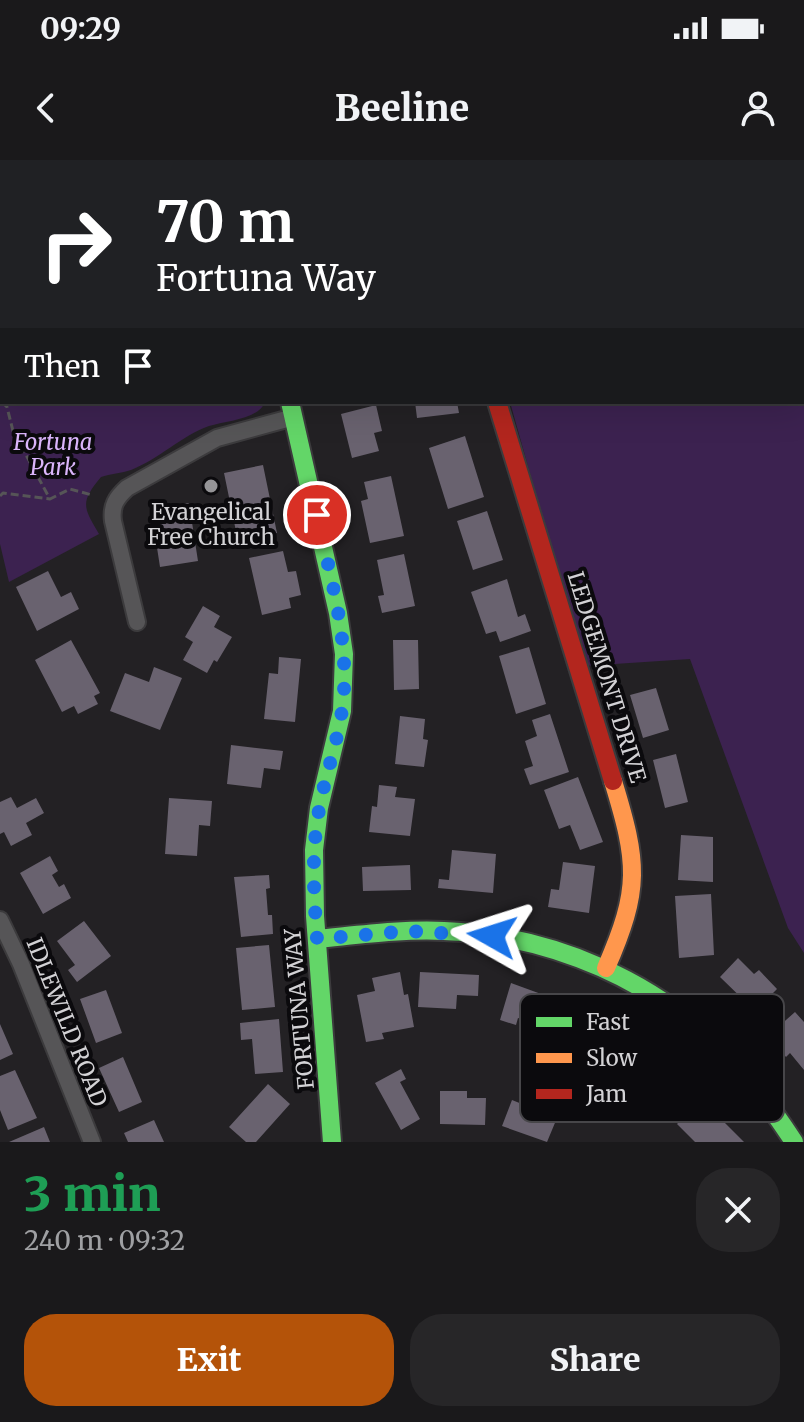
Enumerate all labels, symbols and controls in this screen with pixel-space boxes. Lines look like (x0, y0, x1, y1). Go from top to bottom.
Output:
text: 09:29 (40, 9, 121, 47)
icon: back (24, 86, 68, 130)
text: Beeline (335, 86, 469, 131)
icon: person (736, 86, 780, 130)
text: 70 m (156, 187, 294, 257)
icon: right (24, 192, 128, 296)
text: Fortuna Way (156, 256, 376, 301)
icon: arrive (116, 344, 160, 388)
text: Then (24, 347, 100, 385)
park label: Fortuna Park (13, 428, 92, 481)
marker: Evangelical Free Church (202, 477, 220, 495)
pin (283, 481, 351, 549)
icon: arrive (295, 493, 339, 537)
place label: Evangelical Free Church (147, 498, 275, 551)
street label: LEDGEMONT DRIVE (562, 568, 652, 786)
position arrow (450, 894, 534, 978)
street label: FORTUNA WAY (278, 926, 320, 1091)
street label: IDLEWILD ROAD (20, 933, 114, 1111)
legend (520, 994, 784, 1122)
text: Fast (586, 1008, 630, 1036)
text: Slow (586, 1044, 637, 1072)
text: Jam (585, 1080, 627, 1108)
text: 3 min (24, 1164, 161, 1224)
button: close (696, 1168, 780, 1252)
text: 240 m · 09:32 (24, 1224, 185, 1257)
button: Exit (24, 1314, 394, 1406)
button: Share (410, 1314, 780, 1406)

